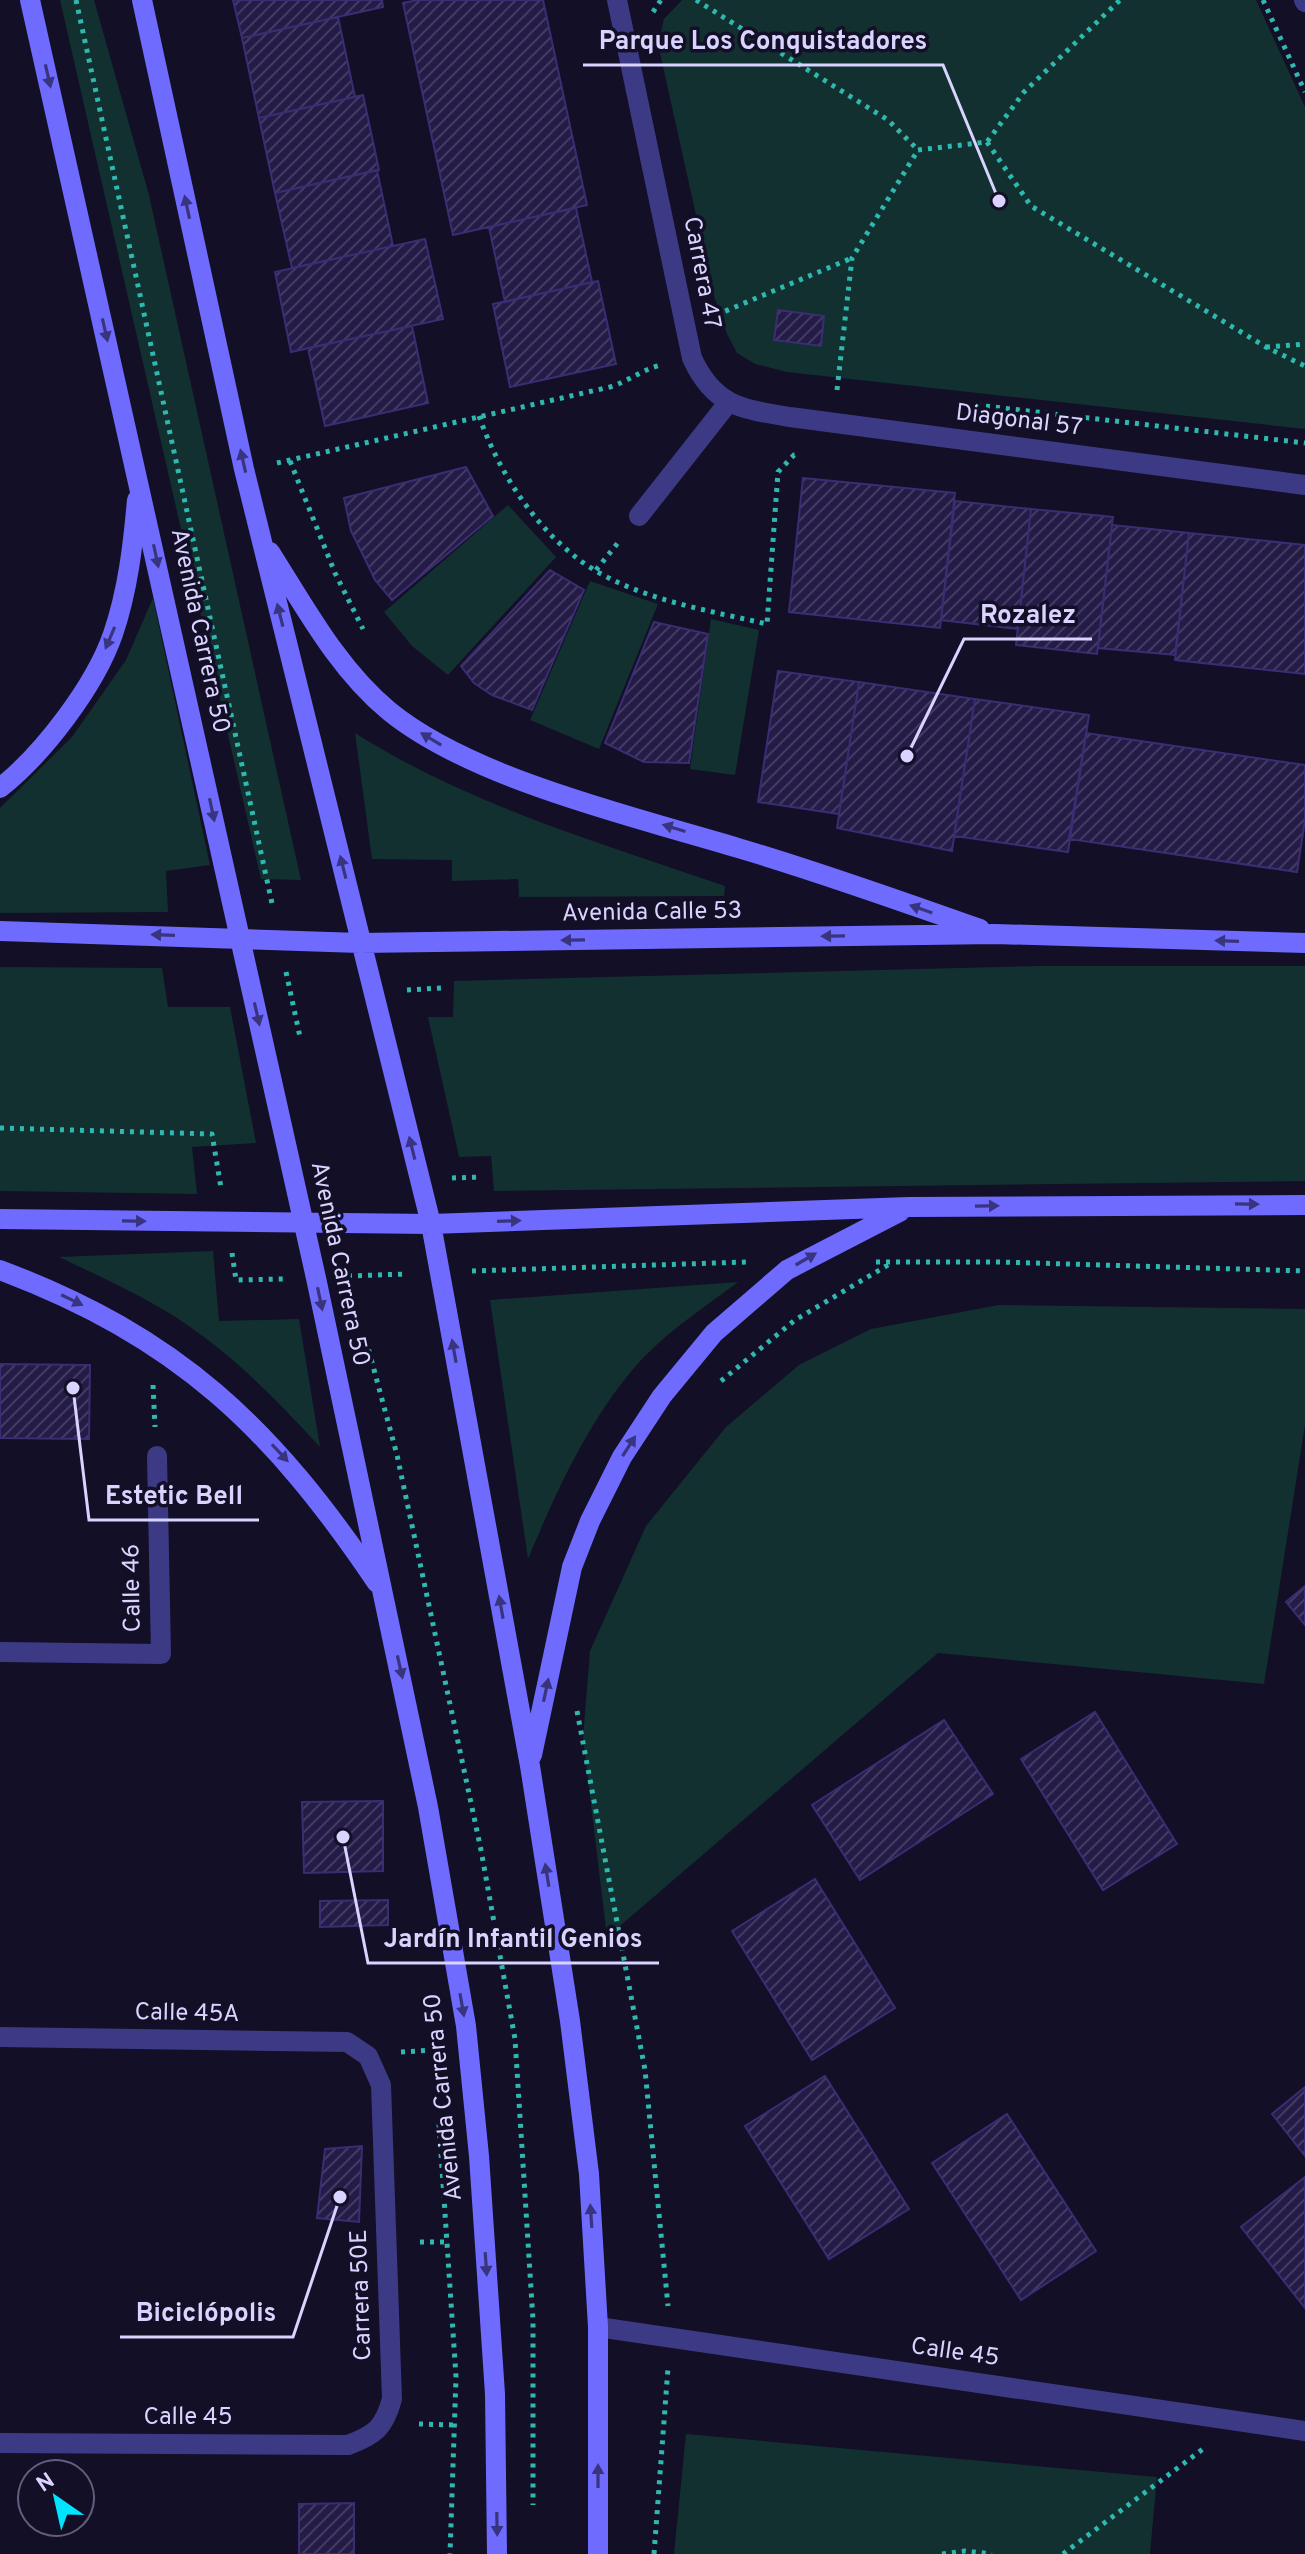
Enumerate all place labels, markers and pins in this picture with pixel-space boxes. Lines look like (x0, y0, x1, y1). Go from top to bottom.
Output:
callout: Parque Los Conquistadores (583, 15, 943, 65)
callout: Rozalez (964, 589, 1092, 639)
callout: Estetic Bell (89, 1470, 259, 1520)
callout: Jardín Infantil Genios (368, 1913, 659, 1963)
callout: Biciclópolis (120, 2287, 293, 2337)

